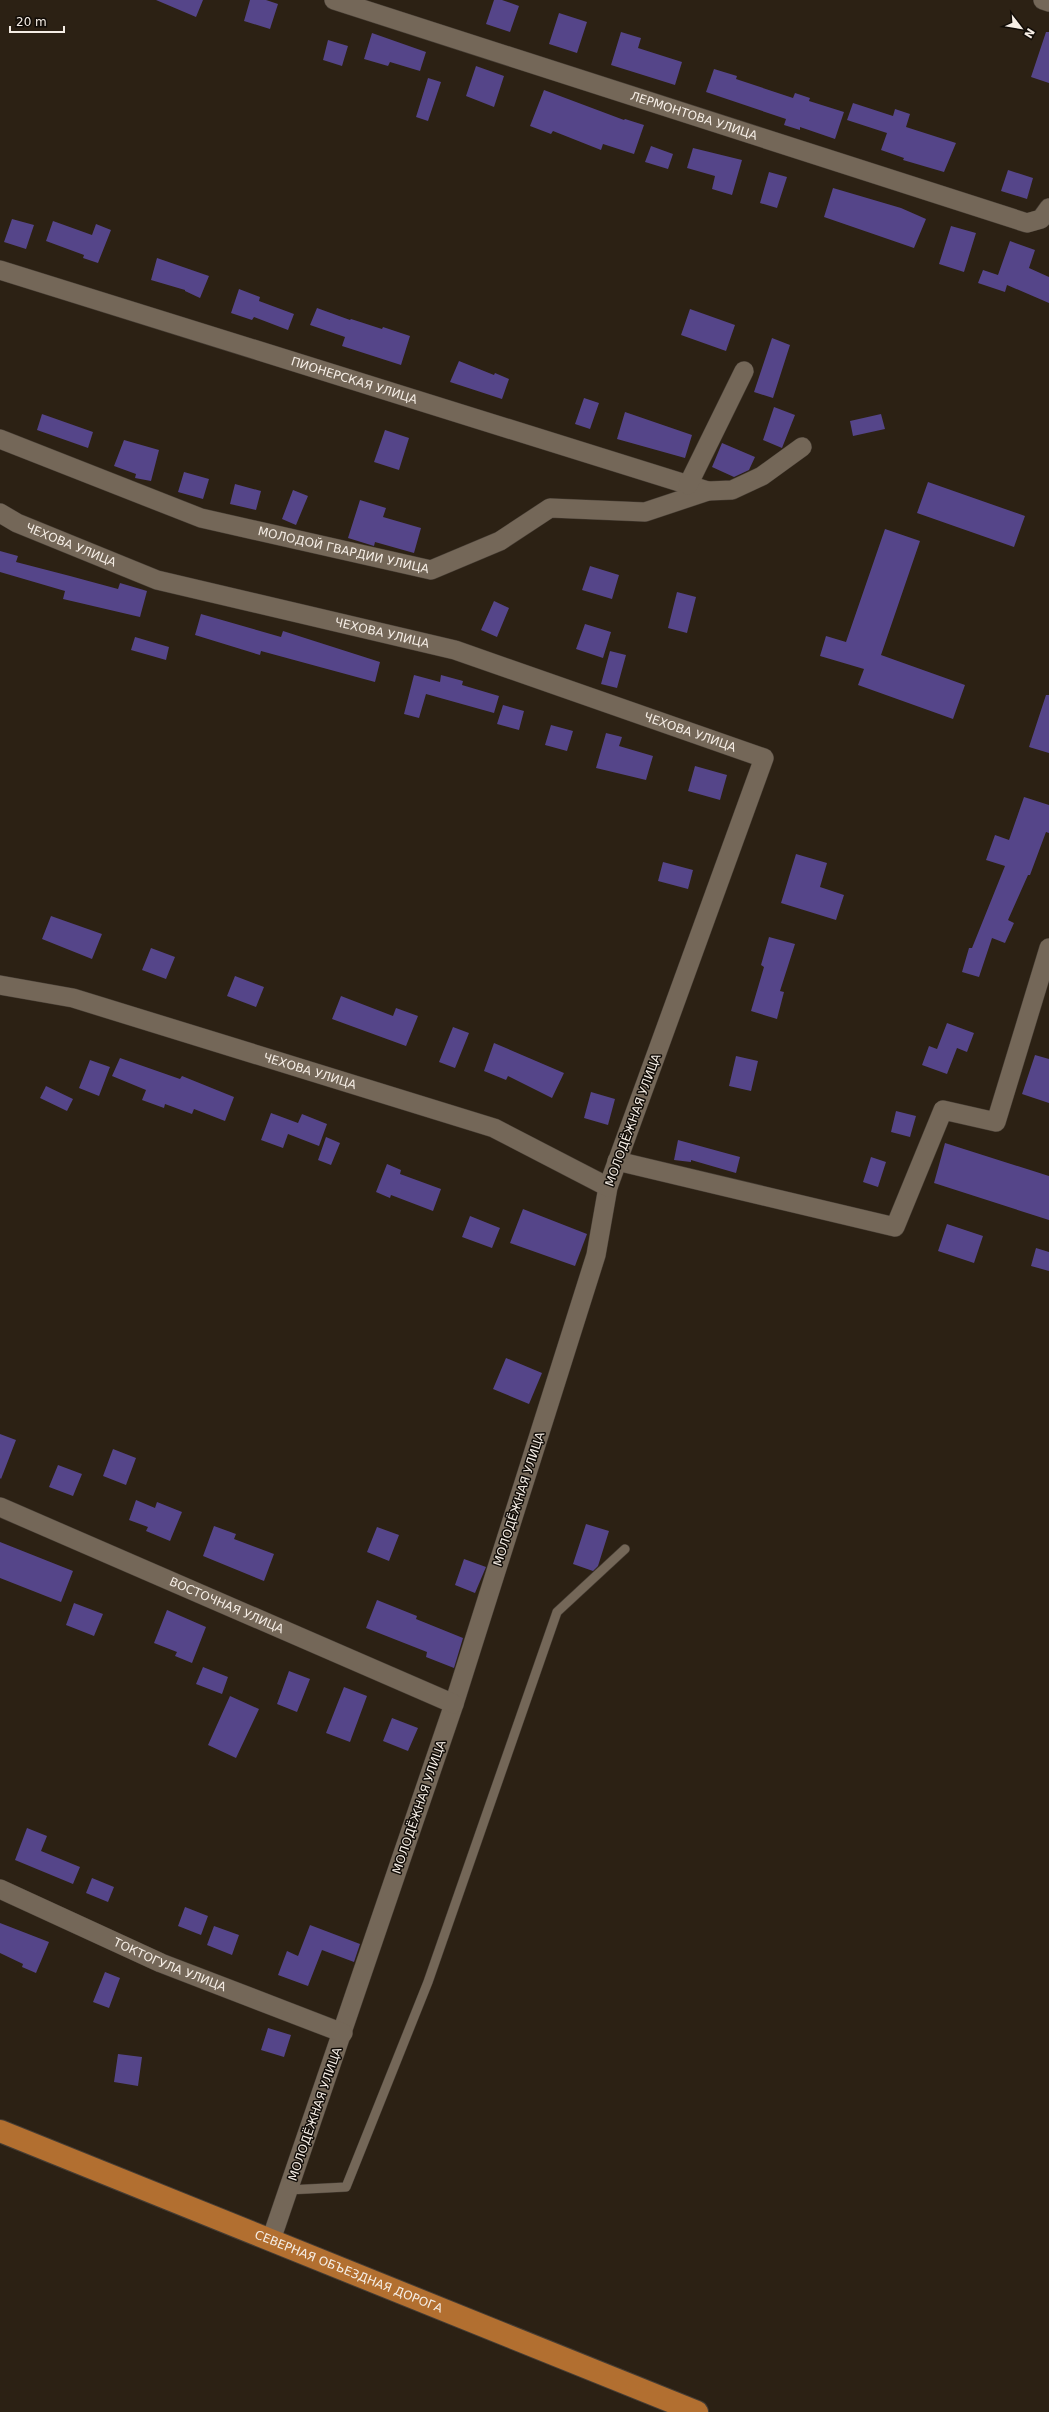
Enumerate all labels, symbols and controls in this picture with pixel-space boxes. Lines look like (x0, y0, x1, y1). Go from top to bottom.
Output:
scale bar (10, 8, 64, 34)
north arrow (1001, 8, 1041, 48)
text: 20 m (16, 15, 47, 29)
text: N (1021, 26, 1037, 40)
street label: ЛЕРМОНТОВА УЛИЦА (629, 89, 760, 143)
street label: ПИОНЕРСКАЯ УЛИЦА (289, 354, 420, 407)
street label: ЧЕХОВА УЛИЦА (24, 520, 119, 570)
street label: МОЛОДОЙ ГВАРДИИ УЛИЦА (257, 524, 431, 577)
street label: ЧЕХОВА УЛИЦА (333, 615, 431, 651)
street label: ЧЕХОВА УЛИЦА (642, 710, 739, 755)
street label: ЧЕХОВА УЛИЦА (262, 1050, 359, 1092)
street label: МОЛОДЁЖНАЯ УЛИЦА (601, 1051, 664, 1188)
street label: МОЛОДЁЖНАЯ УЛИЦА (490, 1429, 548, 1568)
street label: ВОСТОЧНАЯ УЛИЦА (167, 1574, 287, 1637)
street label: МОЛОДЁЖНАЯ УЛИЦА (389, 1737, 449, 1876)
street label: ТОКТОГУЛА УЛИЦА (110, 1935, 229, 1995)
street label: МОЛОДЁЖНАЯ УЛИЦА (285, 2044, 345, 2183)
street label: СЕВЕРНАЯ ОБЪЕЗДНАЯ ДОРОГА (253, 2227, 445, 2316)

